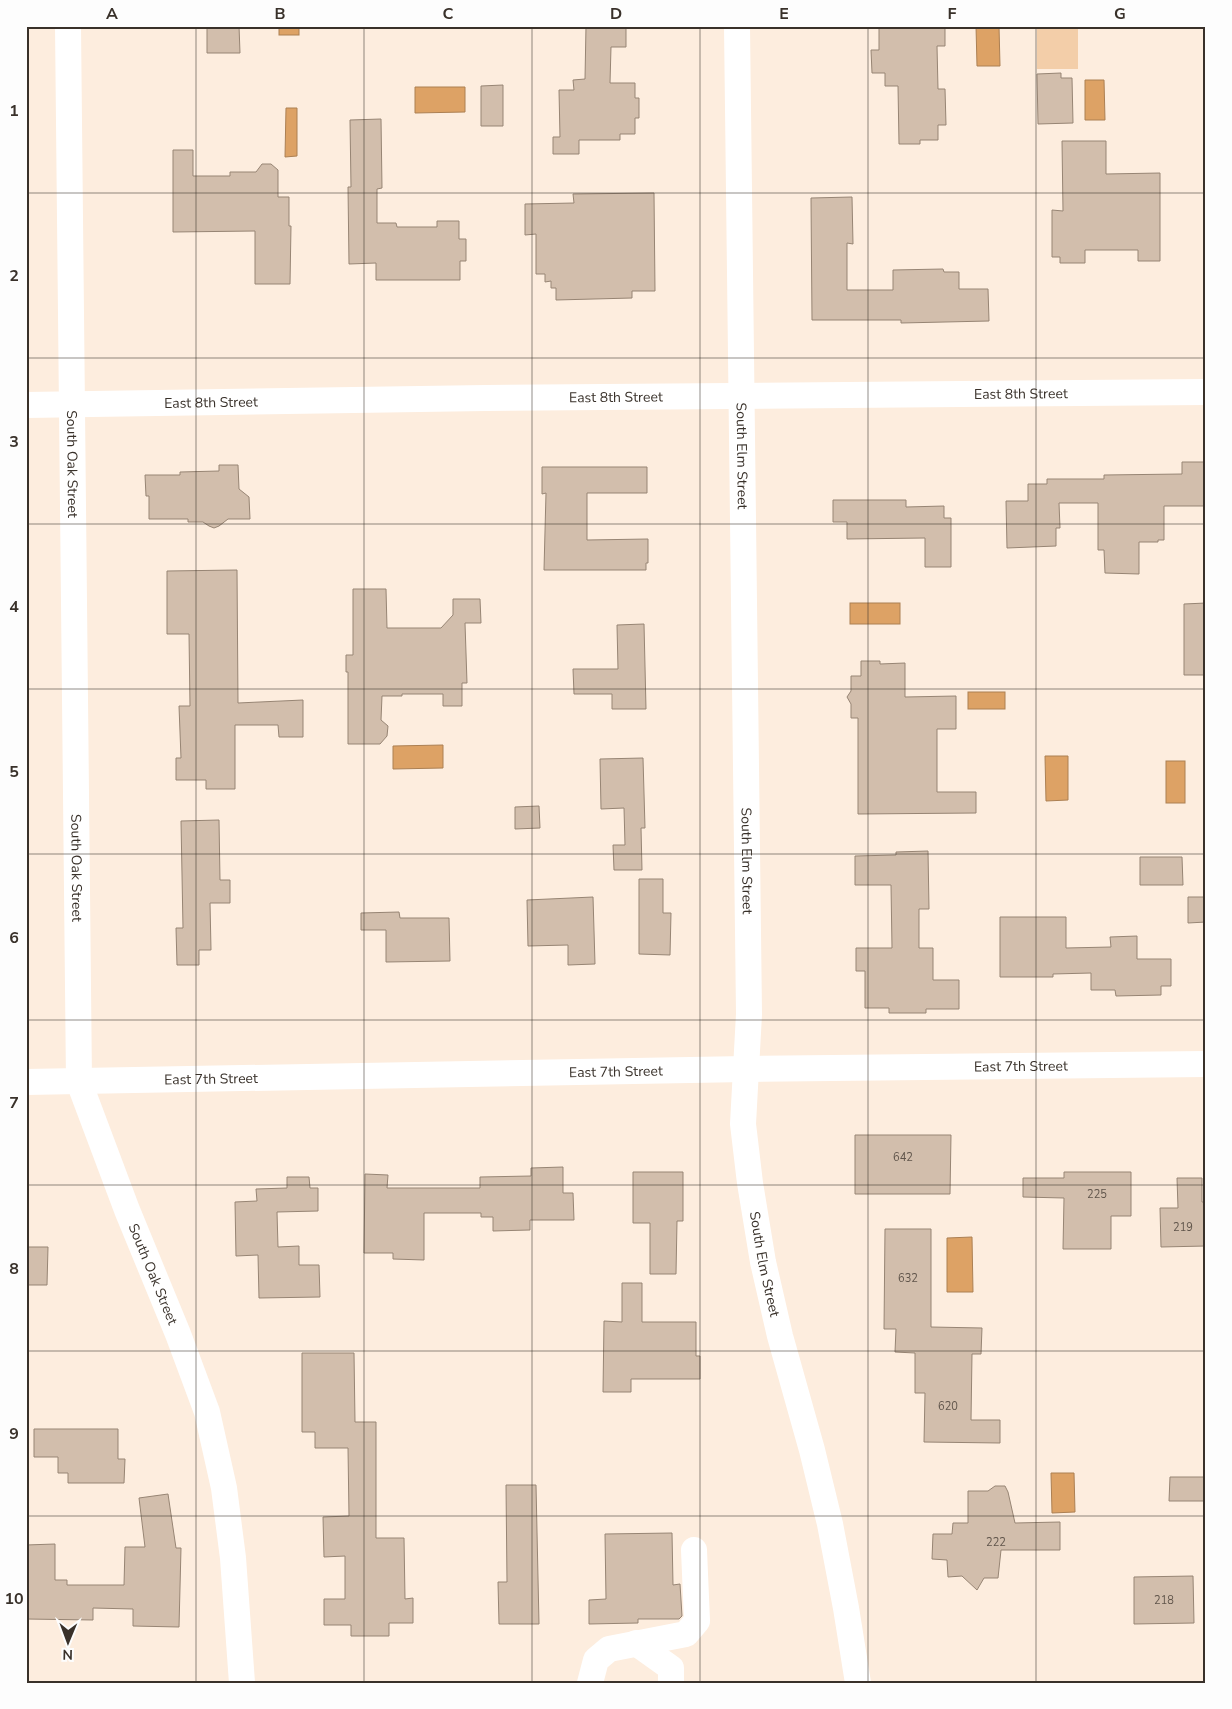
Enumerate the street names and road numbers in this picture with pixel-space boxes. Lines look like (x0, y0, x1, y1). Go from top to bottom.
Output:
street label: East 8th Street (974, 384, 1068, 403)
street label: East 8th Street (569, 387, 663, 407)
street label: East 8th Street (164, 392, 258, 412)
street label: South Elm Street (732, 402, 752, 510)
street label: South Oak Street (63, 410, 83, 518)
street label: South Elm Street (737, 807, 757, 915)
street label: South Oak Street (67, 814, 87, 922)
street label: East 7th Street (974, 1056, 1068, 1076)
street label: East 7th Street (569, 1061, 663, 1082)
street label: East 7th Street (164, 1068, 258, 1089)
street label: South Elm Street (745, 1210, 785, 1319)
street label: South Oak Street (124, 1221, 183, 1328)

